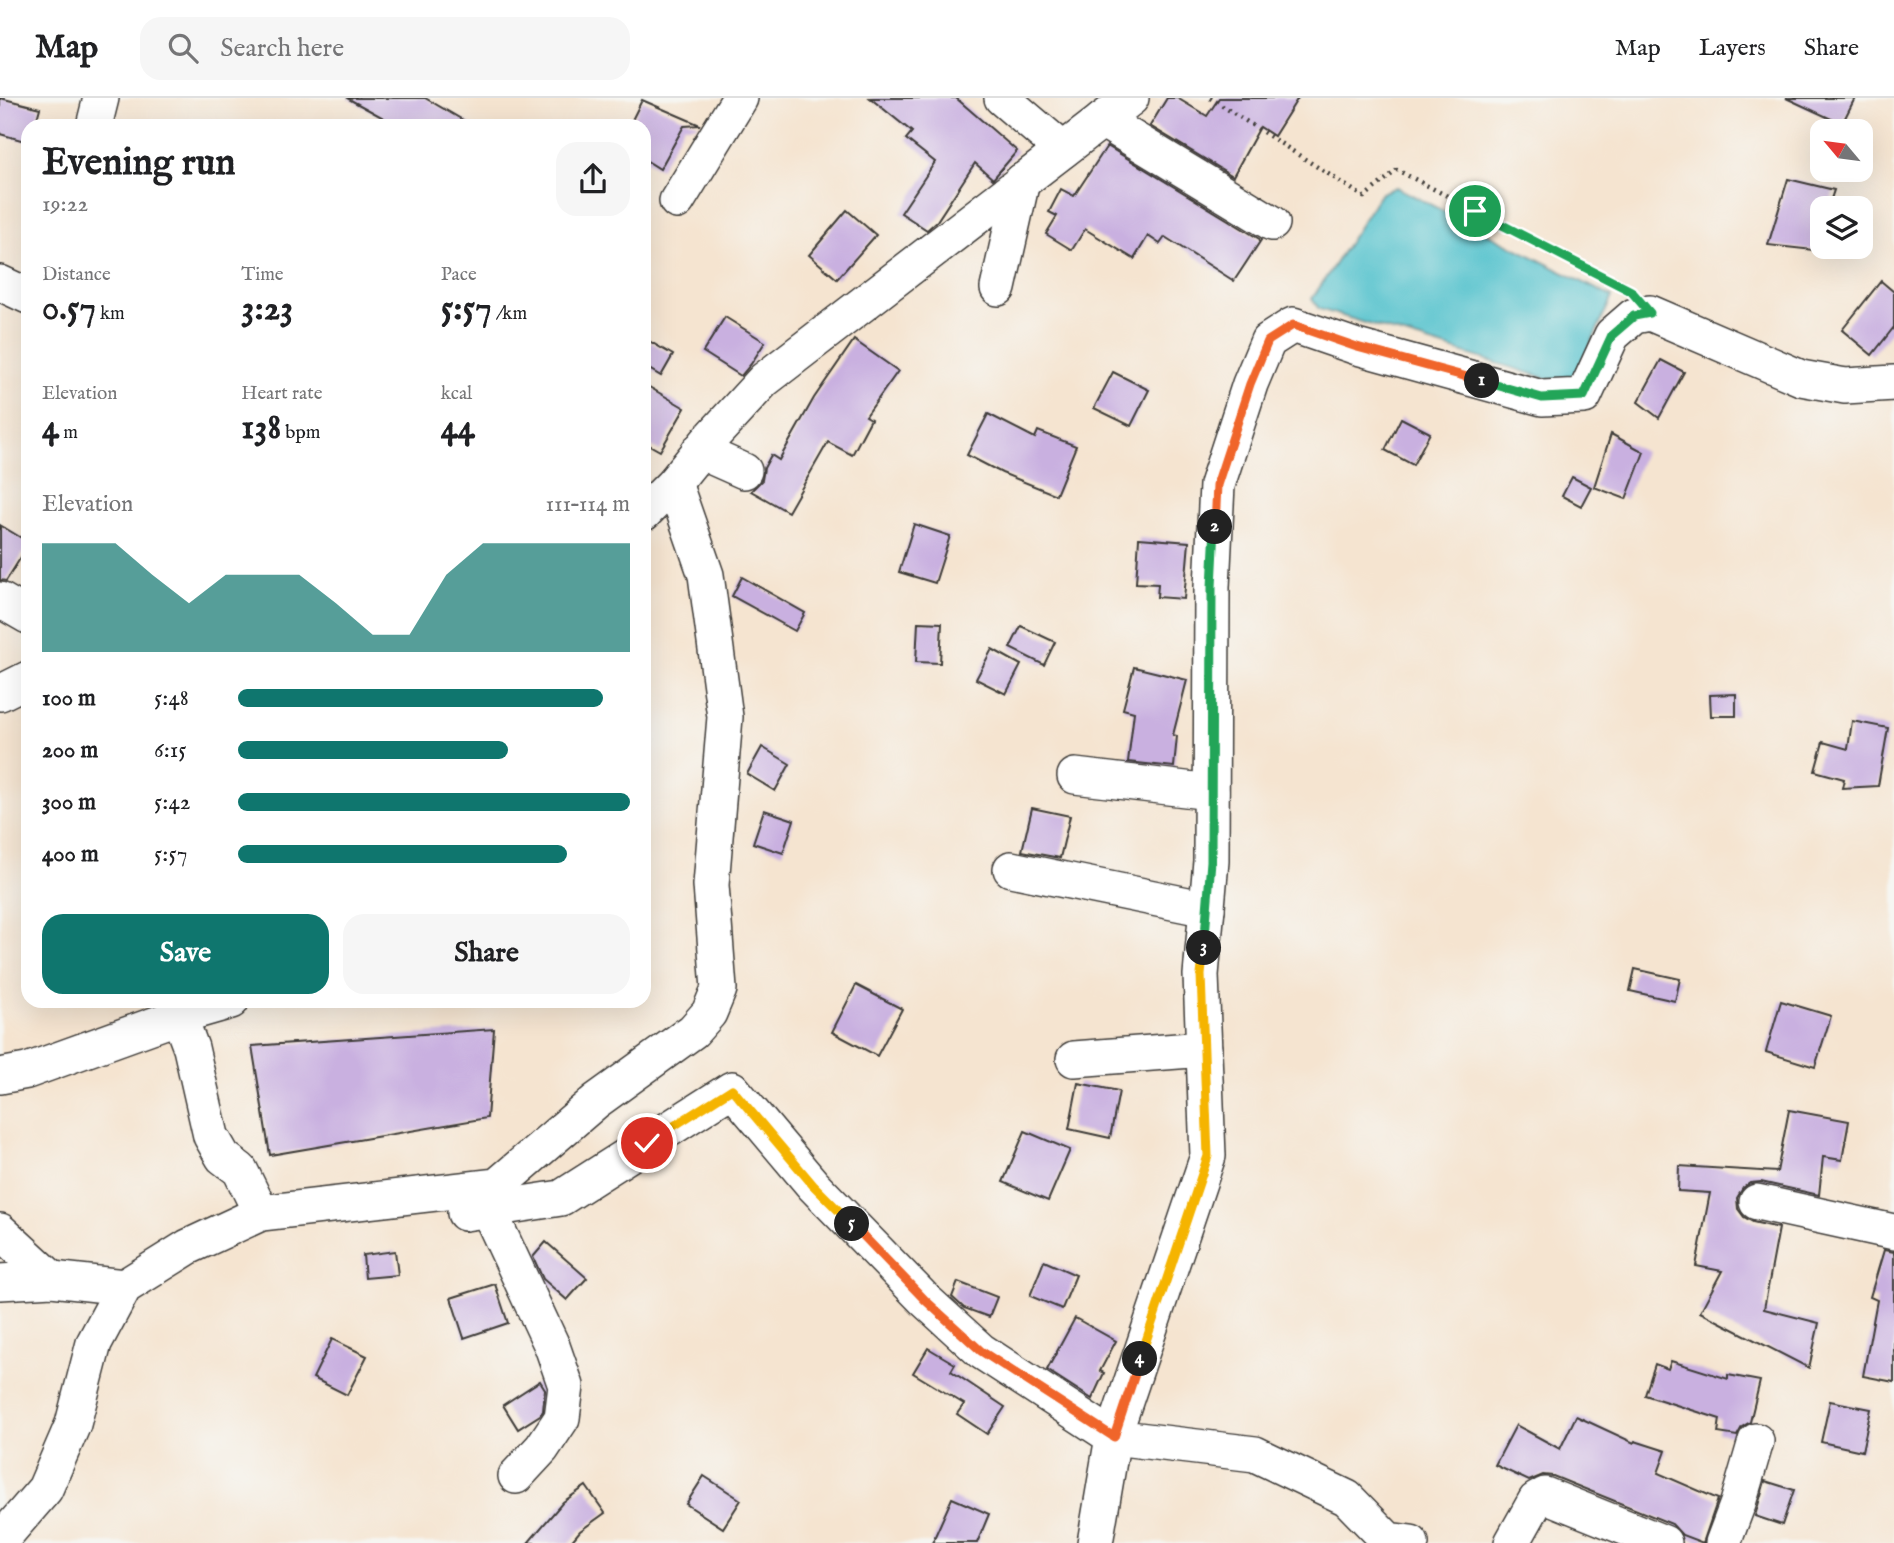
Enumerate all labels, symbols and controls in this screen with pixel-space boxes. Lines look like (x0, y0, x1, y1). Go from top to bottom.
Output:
search box (140, 17, 630, 80)
text: Map (35, 27, 98, 69)
icon: search (164, 29, 202, 67)
text: Search here (220, 32, 344, 65)
text: Map (1615, 33, 1661, 64)
text: Layers (1699, 33, 1766, 64)
text: Share (1804, 33, 1859, 64)
north arrow (1810, 119, 1872, 182)
map controls (1810, 119, 1873, 259)
text: Evening run (42, 140, 236, 188)
button: share (556, 142, 630, 216)
pin (1445, 181, 1505, 241)
text: 19:22 (42, 190, 88, 219)
icon: arrive (1456, 192, 1494, 230)
button: layers (1810, 196, 1873, 259)
text: Distance (42, 263, 111, 287)
text: Time (241, 263, 284, 287)
text: Pace (441, 263, 477, 287)
text: 0.57 (42, 287, 96, 332)
text: 3:23 (241, 287, 293, 332)
text: 5:57 (441, 287, 492, 332)
text: km (96, 302, 125, 326)
text: /km (492, 302, 527, 326)
pin: 1 (1464, 364, 1500, 398)
text: 1 (1478, 368, 1485, 392)
text: Elevation (42, 382, 117, 406)
text: Heart rate (241, 382, 322, 406)
text: kcal (441, 382, 472, 406)
text: 4 (42, 406, 59, 451)
text: 138 (241, 406, 281, 451)
text: 44 (441, 406, 475, 451)
text: m (59, 421, 78, 445)
text: bpm (281, 421, 320, 445)
text: Elevation (42, 490, 133, 519)
text: 111–114 m (545, 490, 630, 519)
pin: 2 (1198, 510, 1232, 544)
text: 2 (1210, 514, 1219, 538)
text: 100 m (42, 684, 96, 713)
text: 5:48 (154, 684, 189, 713)
text: 200 m (42, 736, 98, 765)
text: 6:15 (154, 736, 187, 765)
text: 300 m (42, 788, 96, 817)
text: 5:42 (154, 788, 190, 817)
text: 400 m (42, 840, 99, 869)
text: 5:57 (154, 840, 188, 869)
button: Save (42, 914, 329, 994)
button: Share (343, 914, 630, 994)
pin: 3 (1186, 930, 1222, 966)
text: 3 (1200, 935, 1207, 959)
pin (617, 1113, 677, 1173)
icon: check (628, 1124, 666, 1162)
pin: 5 (834, 1206, 870, 1242)
text: 5 (848, 1211, 855, 1235)
pin: 4 (1122, 1342, 1158, 1376)
text: 4 (1135, 1346, 1144, 1370)

